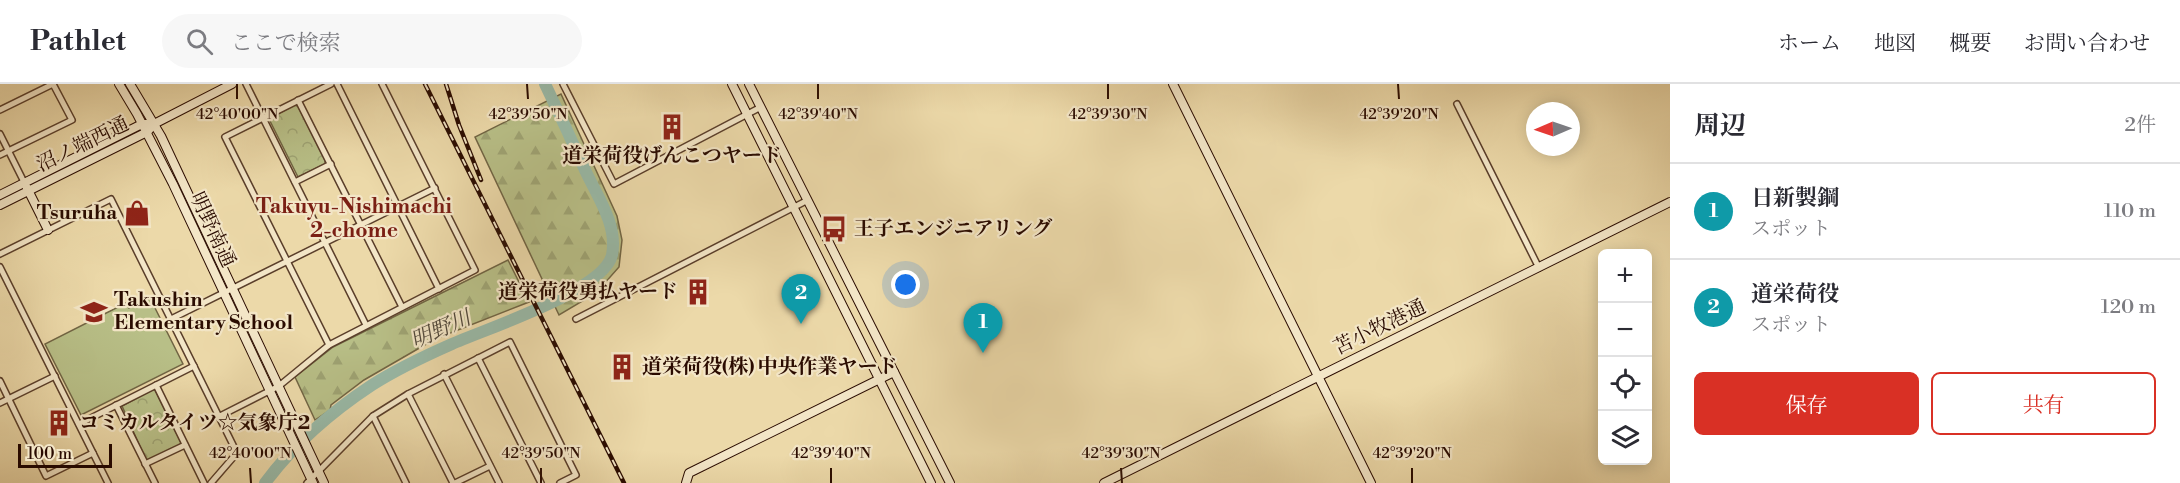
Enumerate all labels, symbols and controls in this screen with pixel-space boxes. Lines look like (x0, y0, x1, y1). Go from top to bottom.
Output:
search box (162, 14, 582, 68)
text: Pathlet (30, 24, 126, 59)
icon: search (183, 25, 216, 58)
text: ここで検索 (231, 30, 341, 57)
text: ホーム (1778, 31, 1841, 57)
text: 地図 (1874, 31, 1916, 57)
text: 概要 (1949, 31, 1991, 57)
text: お問い合わせ (2024, 31, 2150, 57)
north arrow (1526, 102, 1580, 156)
text: 42°40'00"N (196, 105, 278, 124)
text: 42°39'50"N (489, 105, 567, 124)
text: 42°39'40"N (778, 105, 858, 124)
text: 42°39'30"N (1069, 105, 1147, 124)
text: 42°39'20"N (1359, 105, 1439, 124)
text: 周辺 (1694, 110, 1746, 142)
street label: 沼ノ端西通 (33, 112, 133, 178)
building icon: 道栄荷役げんこつヤード (657, 112, 687, 142)
text: 2件 (2125, 113, 2156, 138)
place label: 道栄荷役げんこつヤード (562, 144, 782, 169)
text: 日新製鋼 (1751, 185, 1839, 212)
street label: 明野南通 (184, 188, 240, 272)
district label: Takuyu-Nishimachi 2-chome (256, 194, 452, 244)
shop icon: Tsuruha (122, 198, 152, 228)
text: 1 (1709, 199, 1718, 224)
text: 110 m (2104, 199, 2156, 224)
place label: Tsuruha (37, 201, 117, 226)
bus stop icon: 王子エンジニアリング (819, 214, 849, 244)
place label: 王子エンジニアリング (854, 217, 1052, 242)
text: スポット (1751, 217, 1831, 242)
map controls (1598, 249, 1652, 465)
button: + (1598, 249, 1652, 303)
your location (891, 270, 920, 299)
pin: 2 (782, 274, 820, 324)
building icon: 道栄荷役勇払ヤード (683, 277, 713, 307)
place label: 道栄荷役勇払ヤード (498, 280, 678, 305)
text: 道栄荷役 (1751, 281, 1839, 308)
place label: Takushin Elementary School (114, 288, 293, 336)
street label: 苫小牧港通 (1330, 295, 1430, 361)
text: 2 (1707, 295, 1720, 320)
text: 120 m (2101, 295, 2156, 320)
school or university icon: Takushin Elementary School (79, 297, 109, 327)
button: − (1598, 303, 1652, 357)
water label: 明野川 (407, 304, 477, 355)
pin: 1 (964, 304, 1002, 353)
text: スポット (1751, 313, 1831, 338)
building icon: 道栄荷役(株) 中央作業ヤード (607, 352, 637, 382)
place label: 道栄荷役(株) 中央作業ヤード (642, 355, 898, 380)
button: locate (1598, 357, 1652, 411)
button: 保存 (1694, 372, 1919, 435)
button: 共有 (1931, 372, 2156, 435)
building icon: コミカルタイツ☆気象庁2 (44, 408, 74, 438)
place label: コミカルタイツ☆気象庁2 (79, 411, 310, 436)
button: layers (1598, 411, 1652, 465)
scale bar (18, 441, 112, 468)
text: 100 m (27, 444, 72, 464)
text: 42°40'00"N (209, 444, 291, 463)
text: 42°39'50"N (502, 444, 580, 463)
text: 42°39'40"N (791, 444, 871, 463)
text: 42°39'30"N (1082, 444, 1160, 463)
text: 42°39'20"N (1372, 444, 1452, 463)

